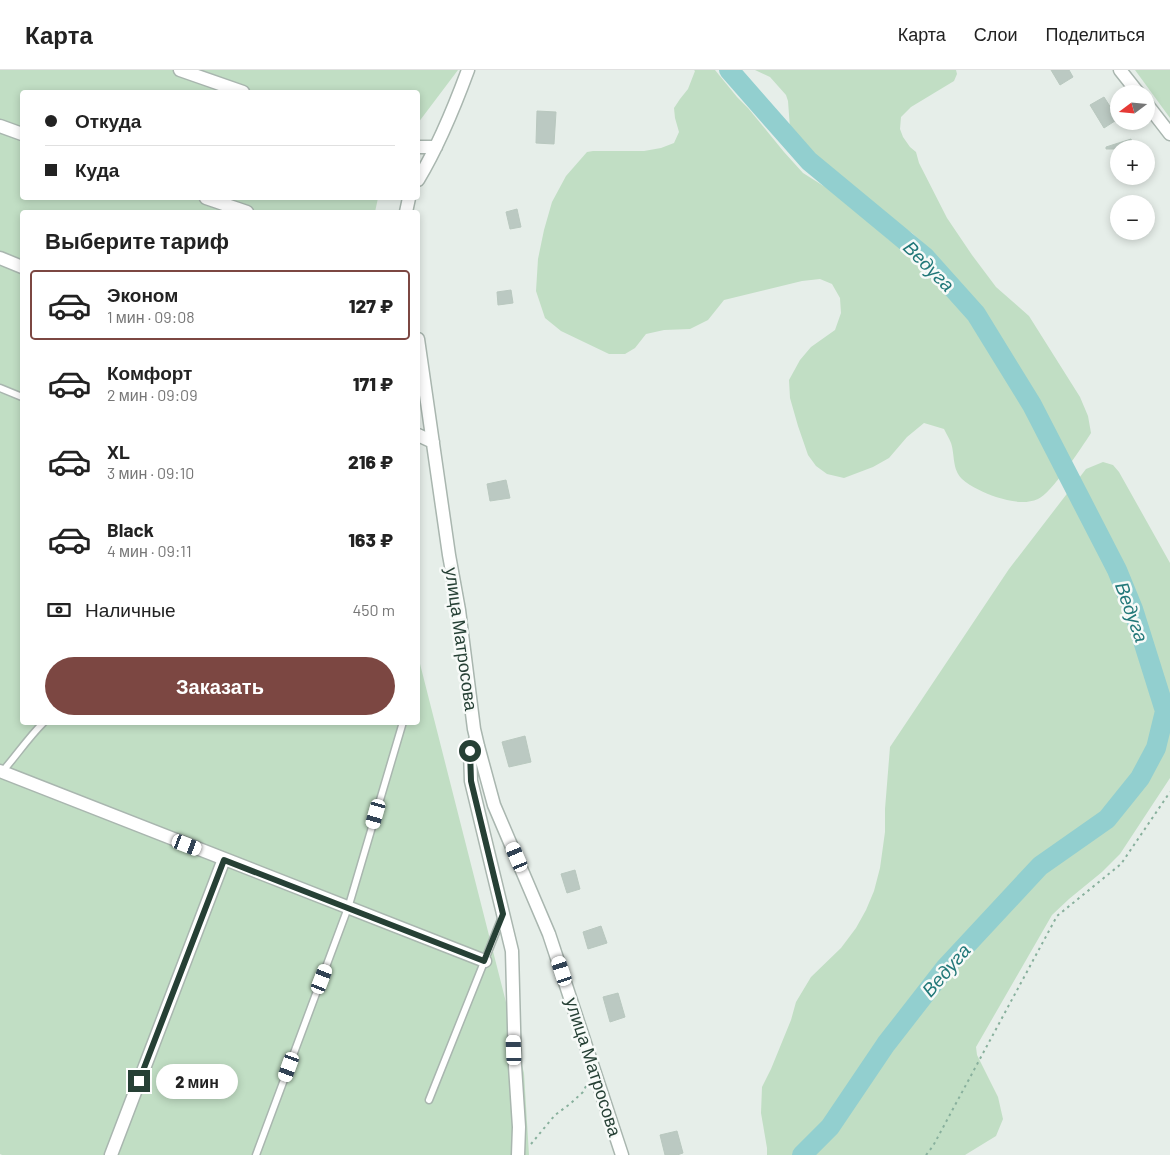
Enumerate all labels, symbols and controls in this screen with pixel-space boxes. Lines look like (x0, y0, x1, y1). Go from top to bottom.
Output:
text: Карта (25, 20, 93, 49)
text: Карта (898, 23, 946, 45)
text: Слои (974, 23, 1018, 45)
text: Поделиться (1046, 23, 1145, 45)
north arrow (1110, 85, 1155, 130)
map controls (1110, 85, 1155, 240)
text: Откуда (75, 109, 141, 132)
button: + (1110, 140, 1155, 185)
text: Куда (75, 158, 119, 181)
button: − (1110, 195, 1155, 240)
text: Выберите тариф (45, 227, 229, 253)
water label: Ведуга (899, 235, 960, 296)
icon: car (47, 283, 92, 328)
text: Эконом (107, 283, 178, 306)
text: 127 ₽ (349, 294, 393, 317)
text: 1 мин · 09:08 (107, 307, 195, 326)
icon: car (47, 361, 92, 406)
text: Комфорт (107, 361, 192, 384)
text: 171 ₽ (353, 372, 393, 395)
text: 2 мин · 09:09 (107, 385, 198, 404)
icon: car (47, 439, 92, 484)
text: XL (107, 440, 130, 463)
text: 216 ₽ (348, 450, 393, 473)
text: 3 мин · 09:10 (107, 463, 194, 482)
icon: car (47, 517, 92, 562)
text: Black (107, 518, 154, 541)
text: 163 ₽ (348, 528, 393, 551)
text: 4 мин · 09:11 (107, 541, 192, 560)
street label: улица Матросова (441, 566, 483, 713)
water label: Ведуга (1111, 579, 1154, 645)
icon: cash (45, 596, 73, 624)
text: Наличные (85, 598, 176, 621)
text: 450 m (352, 600, 395, 619)
button: Заказать (45, 657, 395, 715)
route start (459, 740, 481, 762)
car (364, 798, 387, 830)
car (170, 833, 203, 857)
car (504, 840, 529, 874)
water label: Ведуга (916, 939, 975, 1001)
car (550, 954, 573, 988)
car (309, 962, 334, 996)
street label: улица Матросова (561, 994, 627, 1140)
car (505, 1035, 522, 1065)
car (276, 1050, 301, 1084)
callout: 2 мин (156, 1064, 239, 1098)
route end (128, 1070, 150, 1092)
text: 2 мин (175, 1072, 219, 1091)

